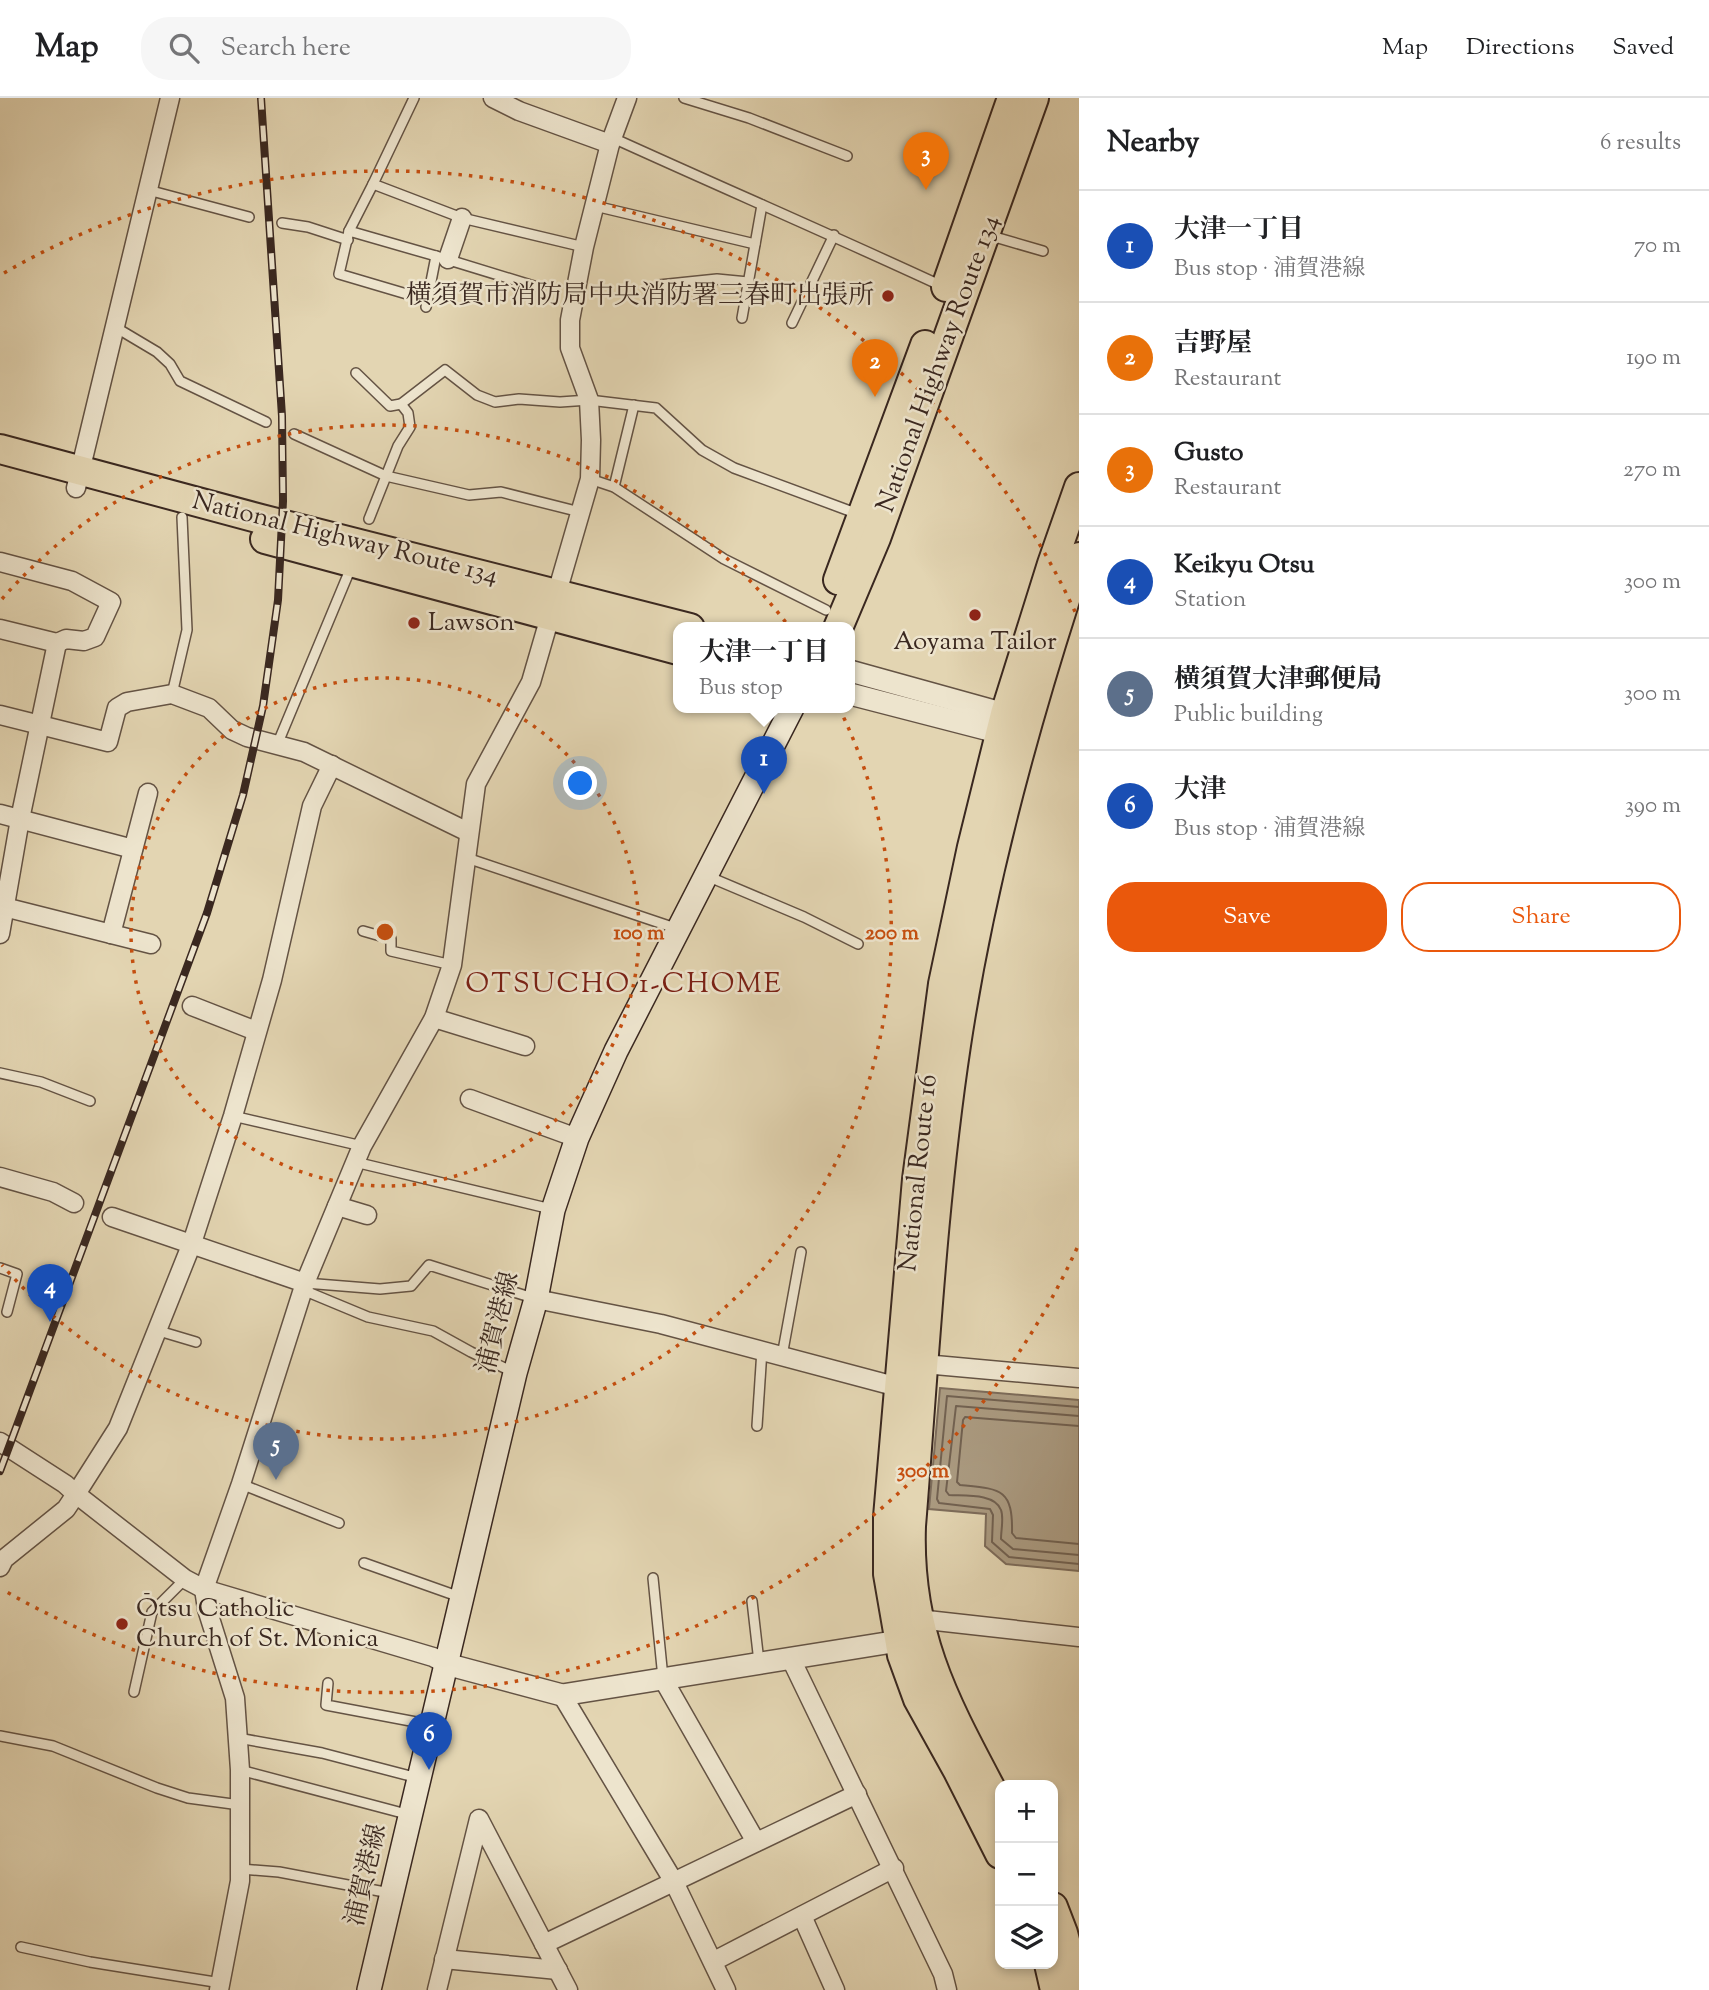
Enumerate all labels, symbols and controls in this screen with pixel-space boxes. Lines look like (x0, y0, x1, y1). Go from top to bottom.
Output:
search box (141, 17, 631, 80)
text: Map (35, 24, 99, 72)
icon: search (165, 29, 203, 67)
text: Search here (221, 30, 351, 67)
text: Map (1382, 31, 1428, 65)
text: Directions (1466, 31, 1574, 65)
text: Saved (1612, 31, 1674, 65)
text: Nearby (1107, 122, 1199, 165)
text: 6 results (1600, 127, 1681, 160)
pin: 3 (903, 132, 949, 190)
street label: National Highway Route 134 (868, 210, 1010, 518)
text: 大津一丁目 (1174, 212, 1304, 249)
text: 1 (1126, 230, 1134, 263)
text: 70 m (1634, 230, 1681, 263)
text: Bus stop · 浦賀港線 (1174, 253, 1365, 286)
place label: 横須賀市消防局中央消防署三春町出張所 (406, 278, 874, 315)
marker: 横須賀市消防局中央消防署三春町出張所 (880, 288, 896, 304)
text: 吉野屋 (1174, 326, 1252, 363)
pin: 2 (852, 339, 898, 397)
text: 2 (1125, 342, 1135, 375)
text: 190 m (1626, 342, 1681, 375)
text: Restaurant (1174, 363, 1281, 396)
text: Gusto (1174, 435, 1244, 472)
text: 3 (1125, 454, 1135, 487)
text: 270 m (1623, 454, 1681, 487)
text: Restaurant (1174, 472, 1281, 505)
street label: National Highway Route 134 (188, 483, 502, 595)
text: Keikyu Otsu (1174, 547, 1315, 584)
text: 4 (1124, 566, 1136, 599)
text: 300 m (1624, 566, 1681, 599)
text: Station (1174, 584, 1246, 617)
place label: Lawson (428, 605, 515, 642)
marker: Aoyama Tailor (967, 607, 983, 623)
marker: Lawson (406, 615, 422, 631)
popup (673, 622, 855, 713)
place label: Aoyama Tailor (893, 624, 1057, 661)
text: 大津一丁目 (699, 635, 829, 672)
text: 横須賀大津郵便局 (1174, 662, 1382, 699)
text: Bus stop (699, 672, 783, 705)
text: 5 (1126, 678, 1134, 711)
text: 300 m (1624, 678, 1681, 711)
text: Public building (1174, 699, 1323, 732)
pin: 1 (741, 736, 787, 794)
your location (563, 766, 597, 800)
text: 大津 (1174, 772, 1226, 809)
text: 6 (1124, 790, 1136, 823)
text: 390 m (1625, 790, 1681, 823)
text: Bus stop · 浦賀港線 (1174, 813, 1365, 846)
button: Save (1107, 882, 1387, 952)
button: Share (1401, 882, 1681, 952)
text: 100 m (614, 919, 665, 949)
text: 200 m (865, 919, 920, 949)
centre of rings (373, 920, 397, 944)
district label: OTSUCHO 1-CHOME (465, 965, 783, 1005)
street label: National Route 16 (890, 1072, 948, 1274)
pin: 4 (27, 1264, 73, 1322)
street label: 浦賀港線 (468, 1268, 530, 1378)
pin: 5 (253, 1422, 299, 1480)
text: 300 m (897, 1457, 950, 1487)
place label: Ōtsu Catholic Church of St. Monica (136, 1591, 378, 1658)
marker: Ōtsu Catholic Church of St. Monica (114, 1616, 130, 1632)
pin: 6 (406, 1712, 452, 1770)
map controls (995, 1780, 1058, 1969)
button: + (995, 1780, 1058, 1843)
street label: 浦賀港線 (337, 1820, 397, 1930)
button: − (995, 1843, 1058, 1906)
button: layers (995, 1906, 1058, 1969)

